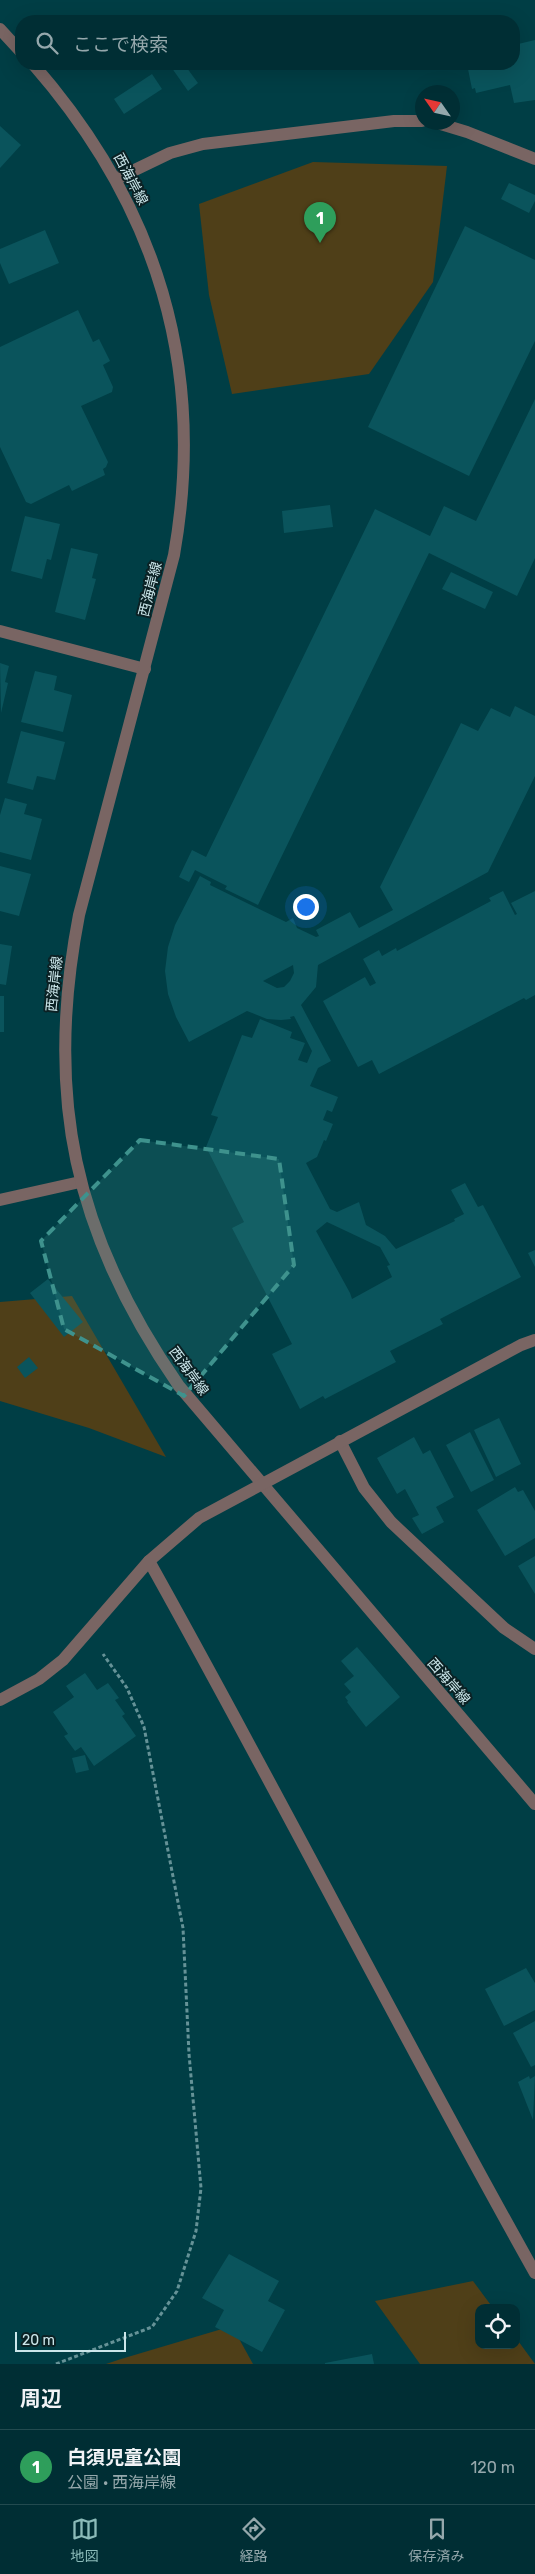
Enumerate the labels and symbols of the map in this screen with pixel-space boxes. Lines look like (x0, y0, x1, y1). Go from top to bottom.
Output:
north arrow (415, 85, 460, 130)
street label: 西海岸線 (110, 151, 151, 208)
pin: 1 (304, 202, 336, 243)
street label: 西海岸線 (135, 560, 166, 618)
your location (293, 894, 319, 920)
street label: 西海岸線 (43, 955, 66, 1013)
street label: 西海岸線 (165, 1344, 212, 1399)
street label: 西海岸線 (424, 1655, 473, 1708)
scale bar (15, 2329, 126, 2352)

